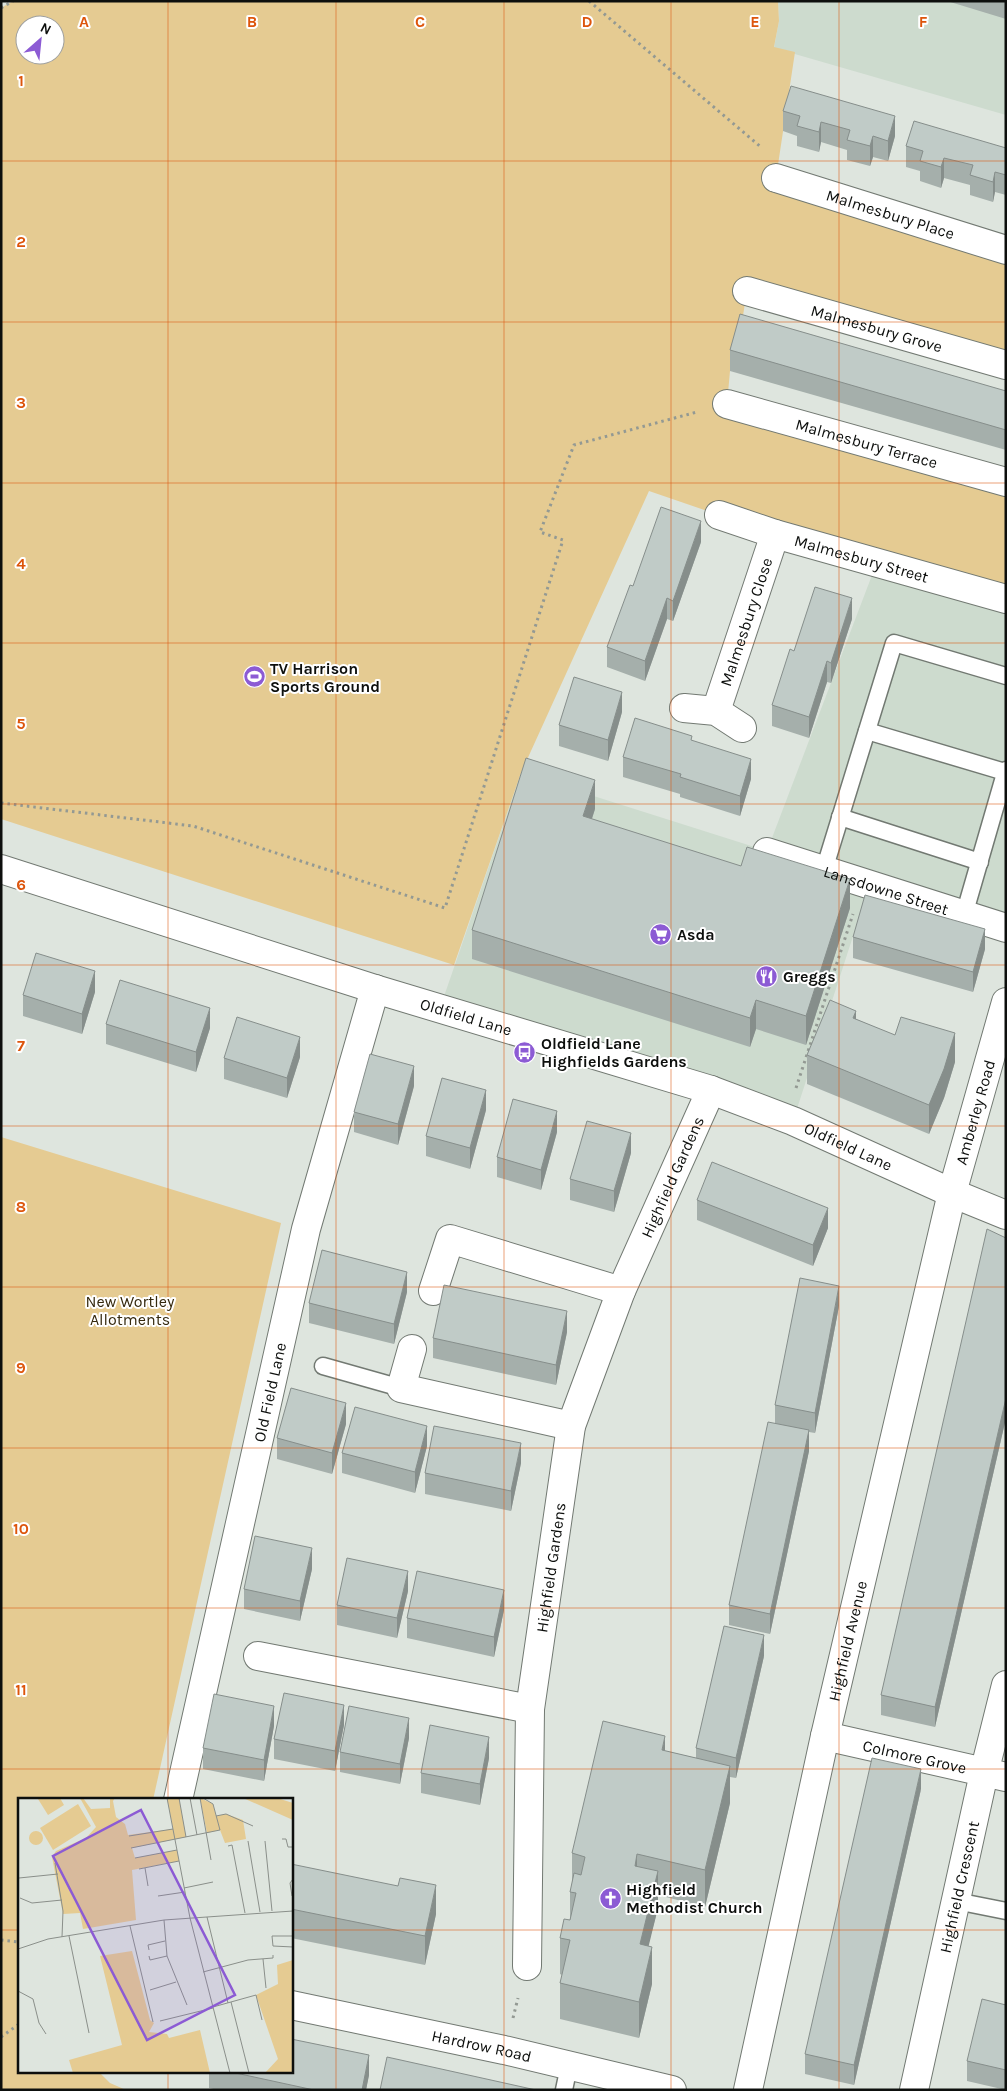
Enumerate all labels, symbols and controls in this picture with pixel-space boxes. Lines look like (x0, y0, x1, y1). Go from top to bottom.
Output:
text: A (79, 12, 89, 31)
text: B (247, 12, 257, 31)
text: C (415, 12, 425, 31)
text: D (582, 12, 593, 31)
text: E (750, 12, 760, 31)
text: F (919, 12, 928, 31)
north arrow (15, 15, 65, 65)
text: N (37, 19, 54, 39)
text: 1 (18, 71, 24, 90)
street label: Malmesbury Place (824, 185, 957, 243)
text: 2 (16, 232, 26, 251)
street label: Malmesbury Grove (809, 301, 945, 356)
text: 3 (16, 393, 26, 412)
street label: Malmesbury Terrace (793, 415, 940, 472)
street label: Malmesbury Street (792, 531, 931, 587)
text: 4 (16, 554, 26, 573)
street label: Malmesbury Close (716, 555, 776, 689)
place label: TV Harrison Sports Ground (270, 659, 380, 696)
sports icon: TV Harrison Sports Ground (242, 665, 266, 689)
text: 5 (16, 714, 26, 733)
street label: Lansdowne Street (821, 862, 951, 919)
text: 6 (16, 875, 26, 894)
supermarket icon: Asda (649, 922, 673, 946)
place label: Asda (677, 925, 715, 944)
restaurant icon: Greggs (755, 964, 779, 988)
place label: Greggs (783, 967, 836, 986)
street label: Oldfield Lane (418, 994, 514, 1040)
place label: Oldfield Lane Highfields Gardens (541, 1034, 687, 1071)
text: 7 (17, 1036, 25, 1055)
bus stop icon: Oldfield Lane Highfields Gardens (513, 1040, 537, 1064)
street label: Amberley Road (951, 1057, 999, 1167)
street label: Highfield Gardens (637, 1113, 708, 1241)
street label: Oldfield Lane (801, 1118, 895, 1175)
text: 8 (16, 1197, 26, 1216)
park label: New Wortley Allotments (85, 1292, 175, 1329)
street label: Old Field Lane (250, 1341, 290, 1444)
text: 9 (16, 1358, 26, 1377)
street label: Highfield Gardens (532, 1501, 570, 1634)
text: 10 (13, 1519, 29, 1538)
street label: Highfield Avenue (824, 1579, 871, 1703)
text: 11 (15, 1680, 27, 1699)
street label: Colmore Grove (861, 1736, 968, 1778)
inset map (18, 1798, 292, 2074)
street label: Highfield Crescent (936, 1819, 983, 1955)
place label: Highfield Methodist Church (626, 1880, 763, 1917)
church icon: Highfield Methodist Church (598, 1886, 622, 1910)
street label: Hardrow Road (430, 2026, 533, 2066)

